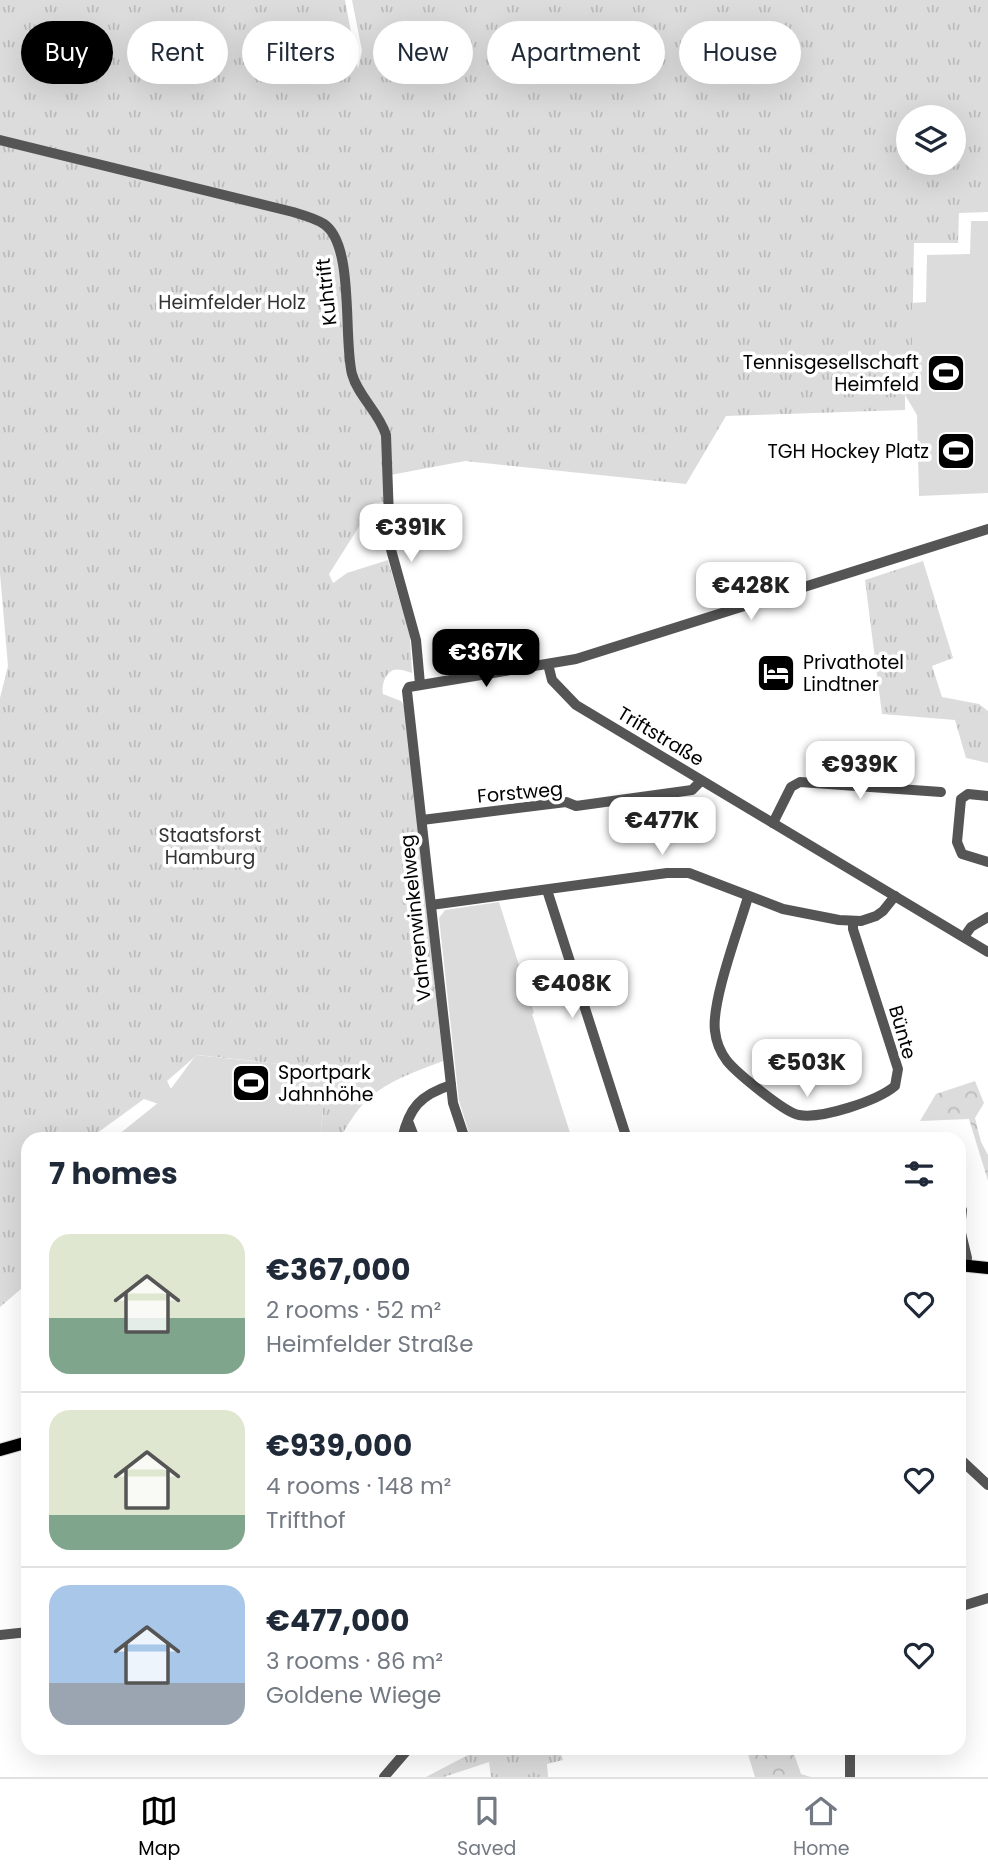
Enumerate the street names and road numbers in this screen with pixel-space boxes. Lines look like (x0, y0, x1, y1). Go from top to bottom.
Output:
street label: Kuhtrift (310, 257, 343, 327)
street label: Triftstraße (612, 700, 709, 773)
street label: Forstweg (476, 775, 564, 810)
street label: Vahrenwinkelweg (393, 833, 438, 1003)
street label: Bünte (882, 1002, 923, 1062)

